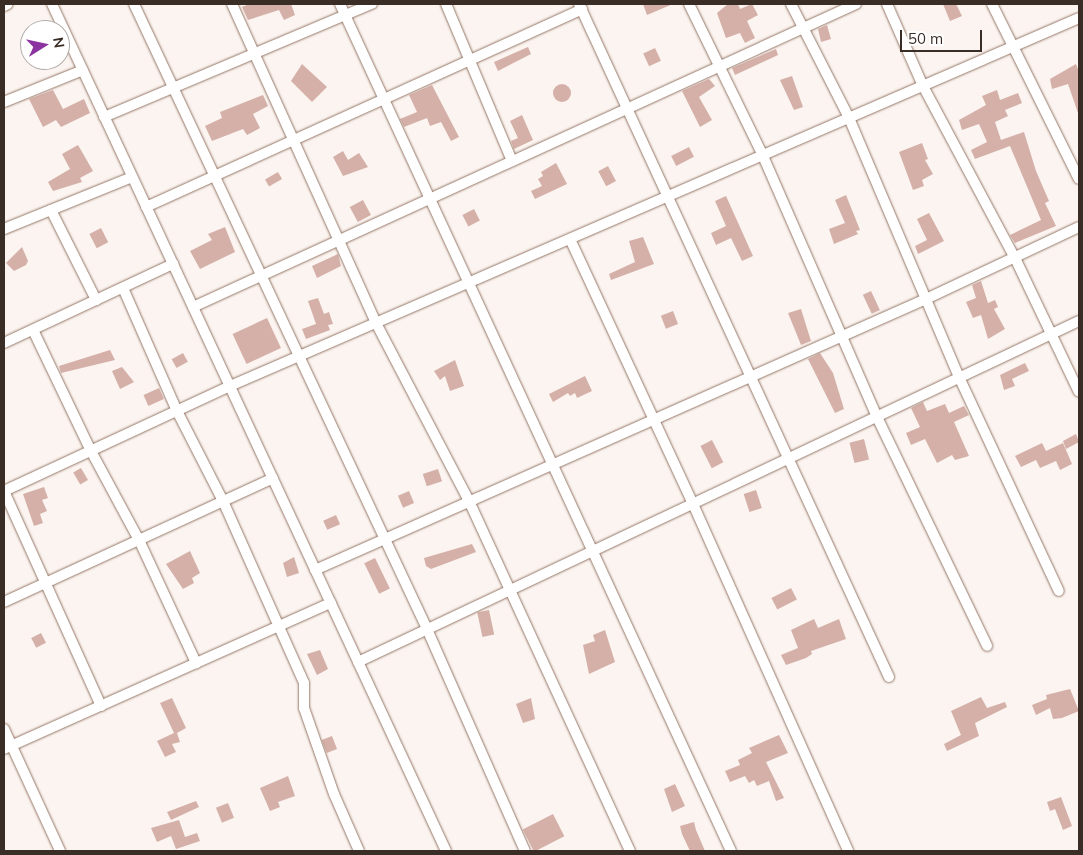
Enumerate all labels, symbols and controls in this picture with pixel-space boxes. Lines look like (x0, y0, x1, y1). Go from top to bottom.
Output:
north arrow (20, 20, 70, 70)
scale bar (903, 20, 986, 52)
text: 50 m (908, 29, 943, 48)
text: N (49, 36, 69, 49)

